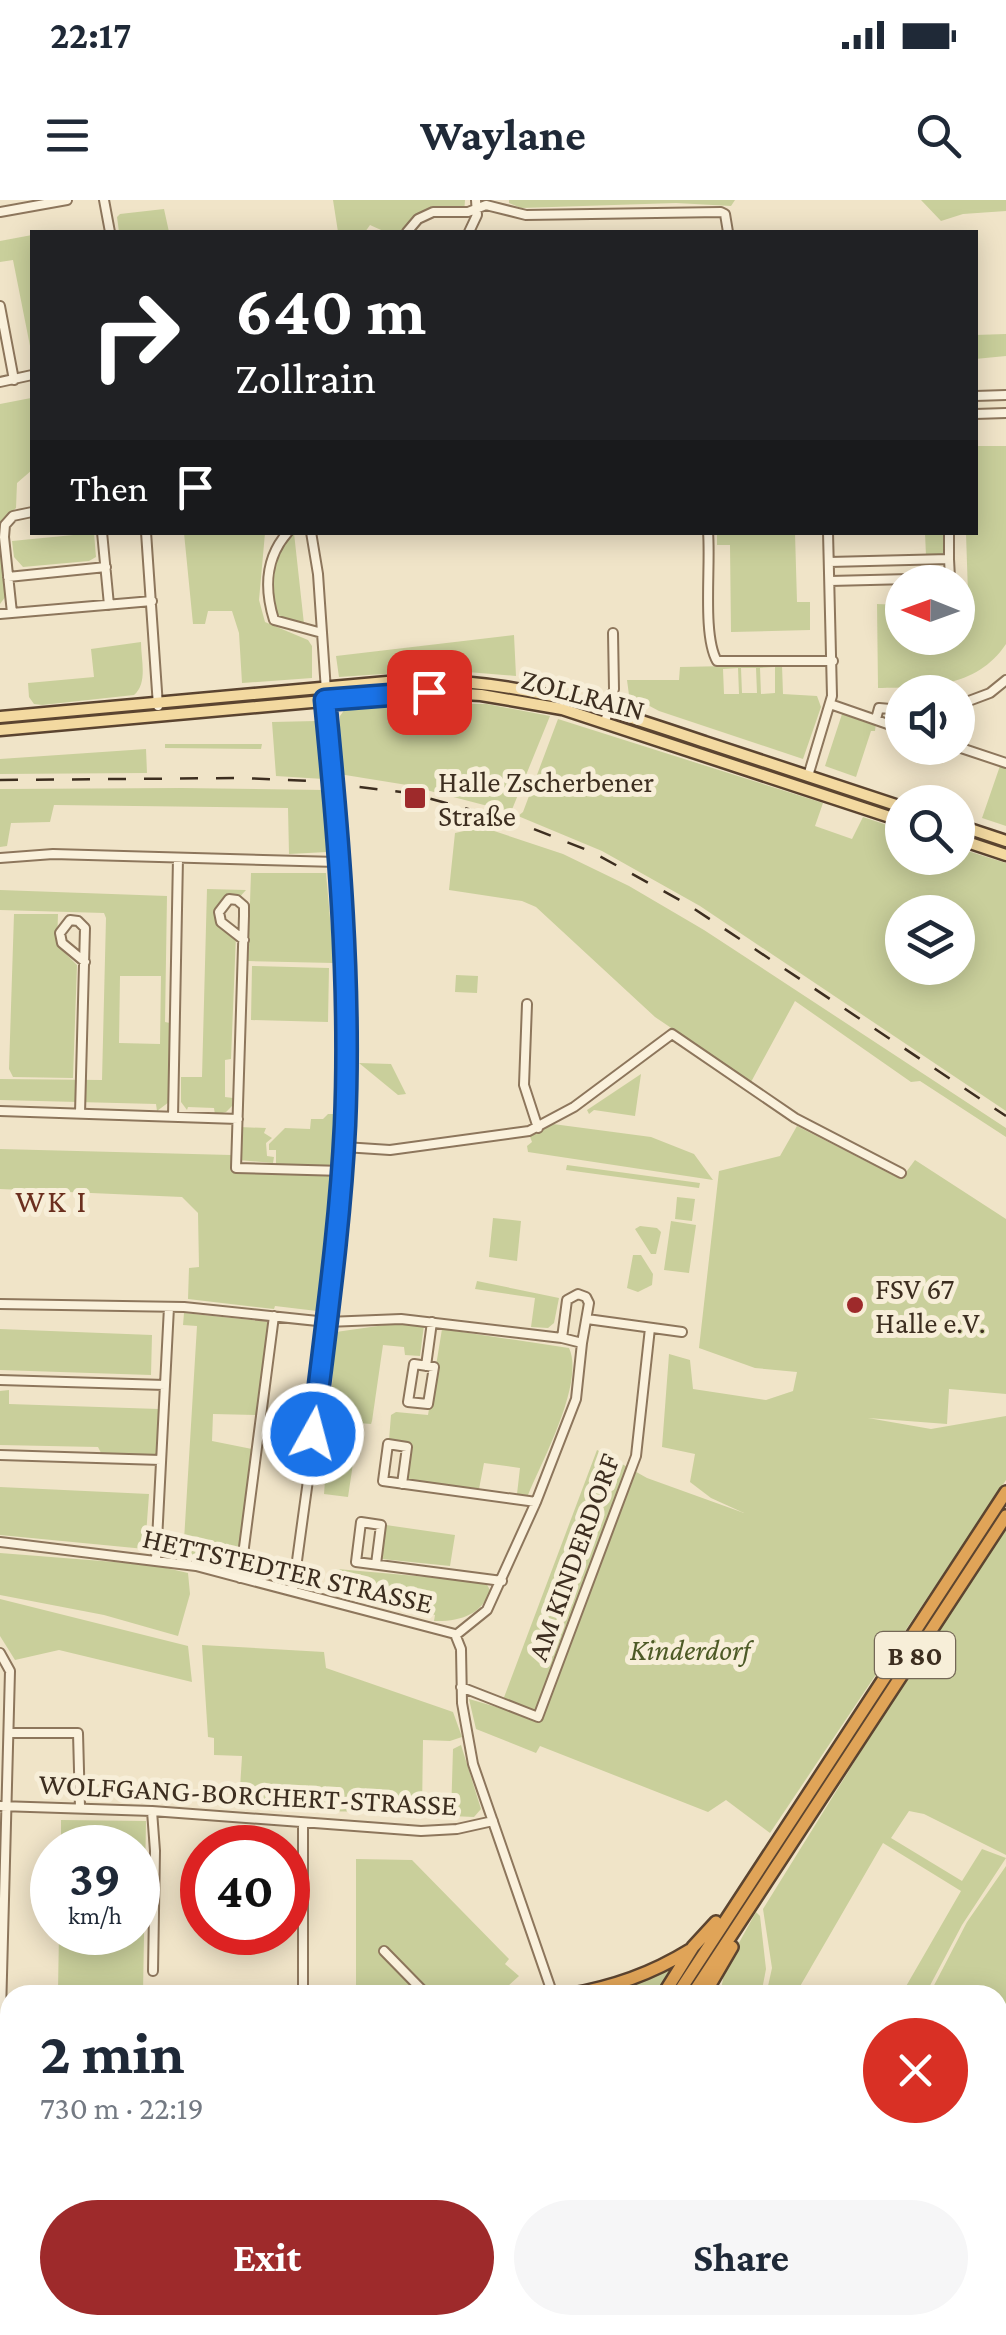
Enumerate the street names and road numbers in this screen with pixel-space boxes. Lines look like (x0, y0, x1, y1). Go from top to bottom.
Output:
street label: ZOLLRAIN (517, 662, 649, 726)
street label: AM KINDERDORF (520, 1449, 626, 1665)
street label: HETTSTEDTER STRASSE (140, 1521, 436, 1619)
road number: B 80 (875, 1632, 955, 1678)
street label: WOLFGANG-BORCHERT-STRASSE (38, 1767, 458, 1821)

